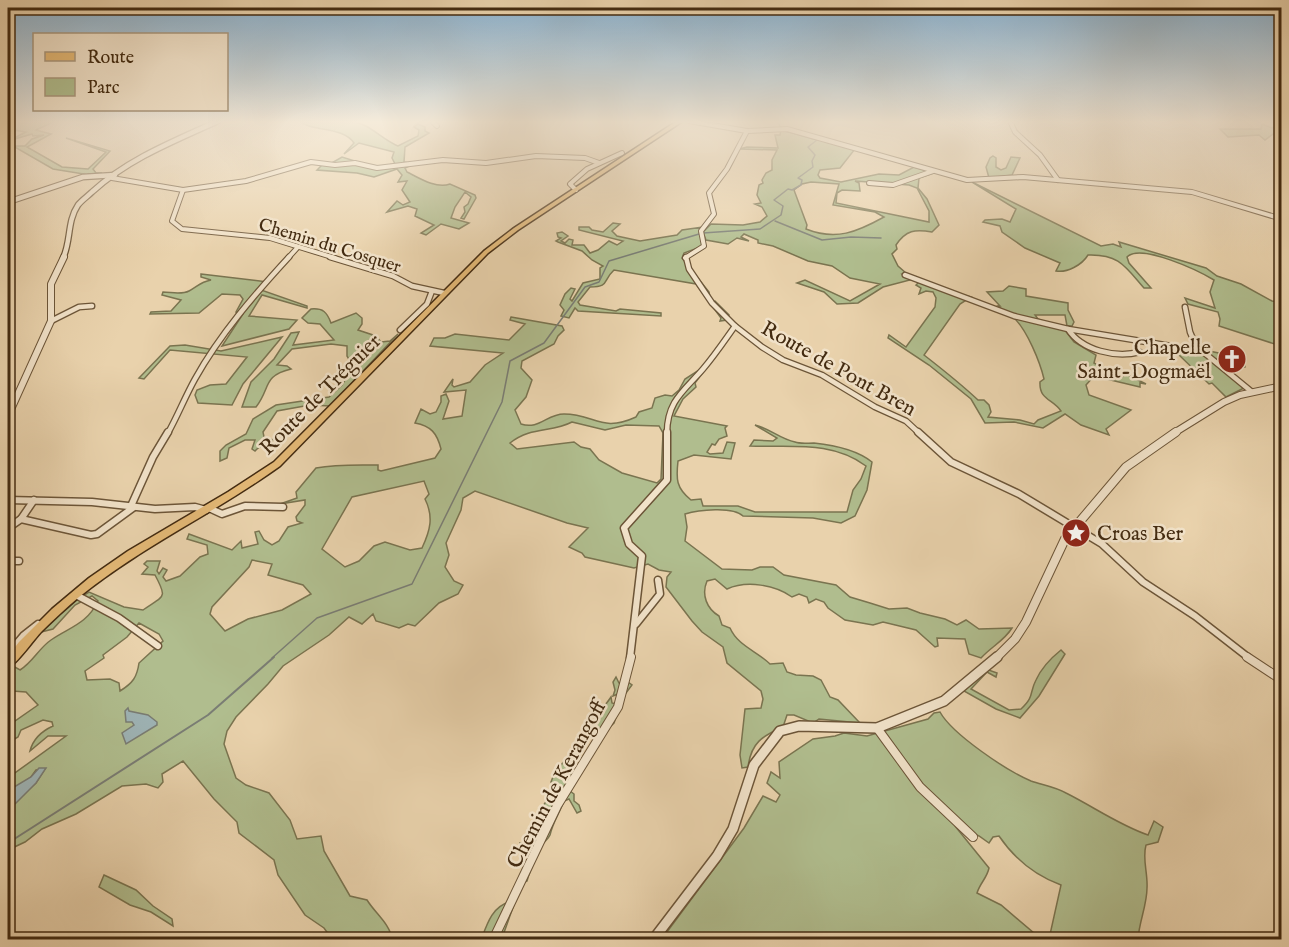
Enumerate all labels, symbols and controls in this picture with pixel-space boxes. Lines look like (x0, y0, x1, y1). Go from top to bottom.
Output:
legend (33, 33, 228, 111)
text: Route (87, 47, 134, 70)
text: Parc (87, 77, 120, 100)
street label: Chemin du Cosquer (256, 214, 404, 279)
street label: Route de Pont Bren (756, 316, 921, 423)
street label: Route de Tréguier (255, 328, 388, 462)
place label: Chapelle Saint-Dogmaël (1077, 335, 1211, 386)
church icon: Chapelle Saint-Dogmaël (1216, 343, 1248, 375)
place icon: Croas Ber (1060, 517, 1092, 549)
place label: Croas Ber (1097, 521, 1184, 548)
street label: Chemin de Kerangoff (502, 694, 614, 873)

